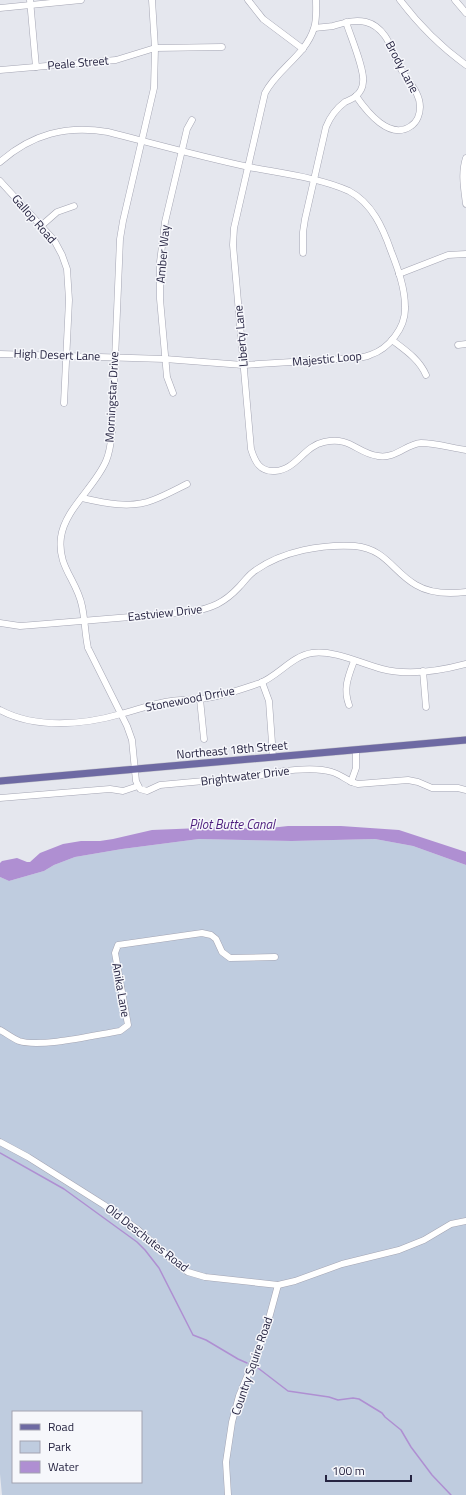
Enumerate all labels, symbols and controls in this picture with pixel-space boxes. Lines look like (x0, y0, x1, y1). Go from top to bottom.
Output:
street label: Brody Lane (381, 37, 424, 96)
street label: Peale Street (46, 50, 110, 75)
street label: Gallop Road (7, 190, 61, 248)
street label: Amber Way (150, 224, 175, 284)
street label: Liberty Lane (228, 304, 253, 368)
street label: High Desert Lane (13, 343, 101, 366)
street label: Majestic Loop (291, 346, 363, 371)
street label: Morningstar Drive (100, 351, 123, 443)
street label: Eastview Drive (127, 599, 203, 626)
street label: Stonewood Drrive (144, 681, 236, 716)
street label: Northeast 18th Street (176, 735, 289, 764)
street label: Brightwater Drive (199, 761, 290, 790)
water label: Pilot Butte Canal (189, 814, 277, 834)
street label: Anika Lane (107, 961, 136, 1019)
street label: Old Deschutes Road (101, 1199, 193, 1276)
street label: Country Squire Road (226, 1314, 277, 1418)
legend (12, 1411, 142, 1483)
text: Road (48, 1417, 74, 1436)
text: Park (48, 1437, 71, 1456)
text: Water (48, 1457, 79, 1476)
scale bar (326, 1457, 411, 1483)
text: 100 m (332, 1461, 365, 1480)

